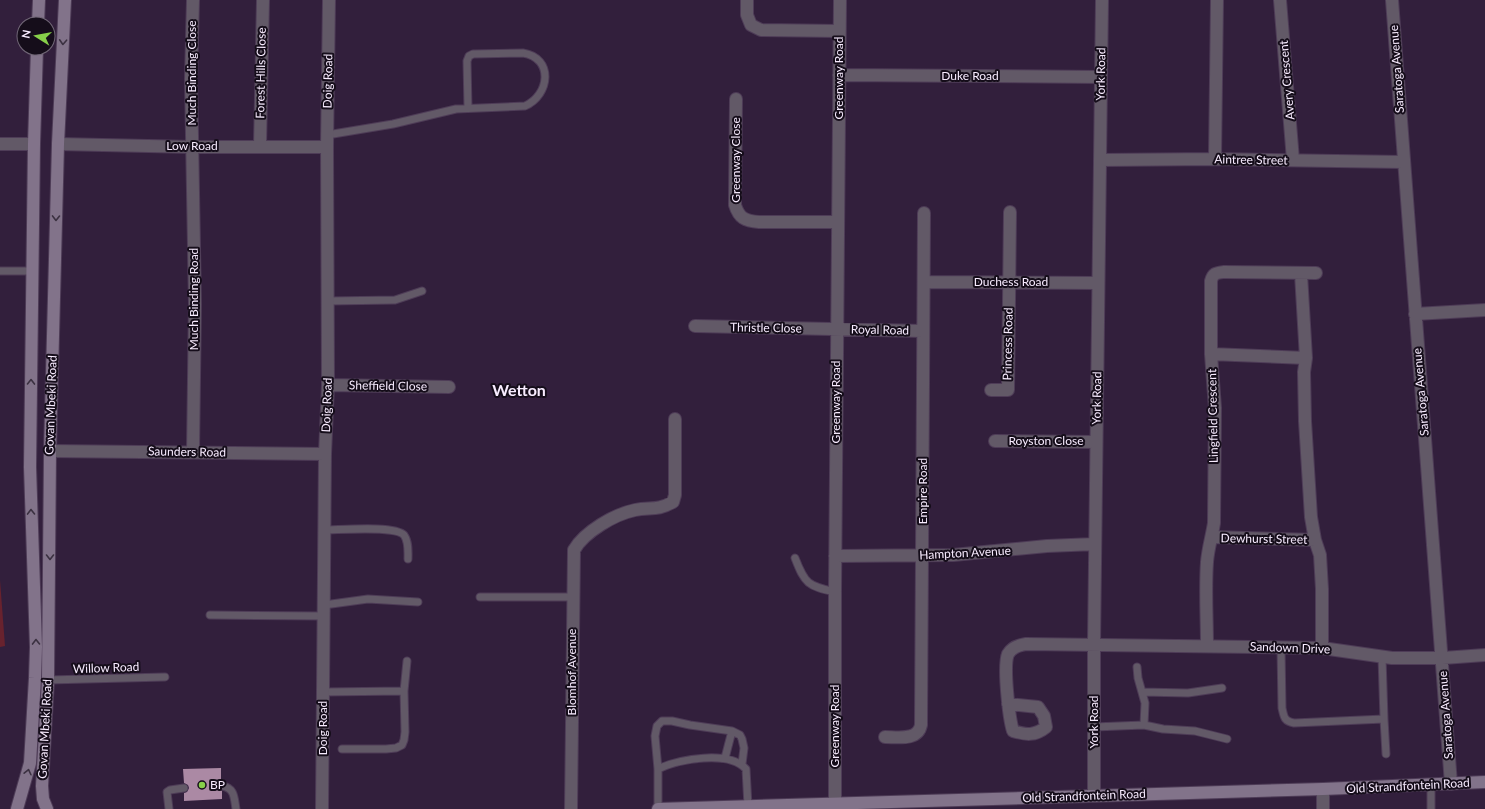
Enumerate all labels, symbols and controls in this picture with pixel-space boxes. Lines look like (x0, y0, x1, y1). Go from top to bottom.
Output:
north arrow (16, 16, 56, 56)
street label: Much Binding Close (184, 20, 199, 126)
street label: Saratoga Avenue (1386, 25, 1407, 114)
street label: Forest Hills Close (252, 27, 269, 119)
text: N (19, 29, 33, 39)
street label: Greenway Road (831, 37, 846, 119)
one-way arrow (59, 39, 67, 45)
street label: Avery Crescent (1275, 39, 1297, 120)
street label: York Road (1093, 47, 1108, 101)
street label: Doig Road (320, 54, 335, 108)
street label: Duke Road (941, 68, 999, 83)
street label: Greenway Close (728, 117, 743, 203)
street label: Low Road (166, 138, 218, 153)
street label: Aintree Street (1214, 151, 1289, 168)
one-way arrow (52, 215, 60, 221)
street label: Much Binding Road (186, 248, 201, 350)
street label: Duchess Road (974, 274, 1048, 289)
street label: Princess Road (999, 307, 1016, 381)
street label: Thristle Close (730, 319, 802, 336)
street label: Royal Road (851, 321, 909, 338)
street label: Saratoga Avenue (1409, 347, 1432, 437)
street label: Govan Mbeki Road (41, 355, 60, 455)
street label: Greenway Road (828, 361, 843, 443)
street label: Lingfield Crescent (1204, 368, 1221, 463)
street label: York Road (1089, 371, 1104, 425)
street label: Doig Road (318, 377, 335, 433)
street label: Sheffield Close (349, 377, 427, 394)
one-way arrow (26, 379, 35, 385)
district label: Wetton (492, 380, 546, 399)
street label: Royston Close (1008, 433, 1084, 448)
street label: Saunders Road (148, 443, 226, 460)
street label: Empire Road (915, 458, 930, 524)
one-way arrow (27, 509, 35, 515)
street label: Dewhurst Street (1221, 530, 1308, 547)
street label: Hampton Avenue (919, 543, 1011, 562)
one-way arrow (46, 554, 54, 560)
street label: Blomhof Avenue (564, 629, 579, 715)
one-way arrow (31, 639, 40, 645)
street label: Sandown Drive (1250, 639, 1330, 656)
street label: Willow Road (72, 659, 139, 676)
street label: Saratoga Avenue (1435, 671, 1456, 760)
street label: Govan Mbeki Road (34, 679, 55, 779)
street label: Greenway Road (827, 685, 842, 767)
street label: York Road (1086, 695, 1101, 749)
street label: Doig Road (315, 701, 330, 755)
one-way arrow (23, 769, 31, 775)
street label: Old Strandfontein Road (1346, 775, 1470, 796)
place label: BP (210, 777, 225, 792)
marker: BP (197, 780, 207, 790)
street label: Old Strandfontein Road (1022, 786, 1146, 805)

